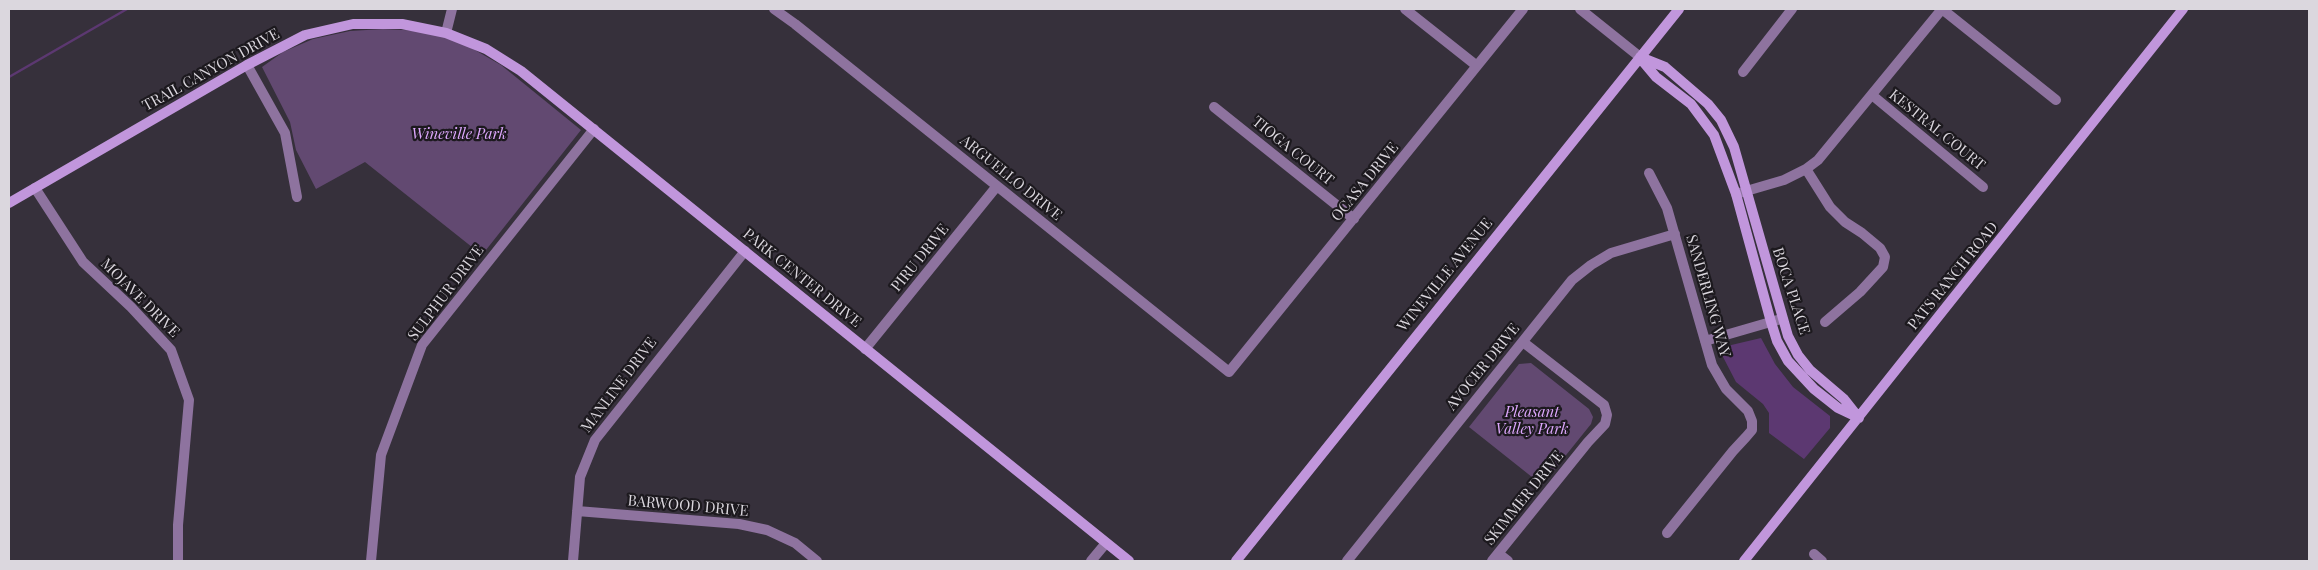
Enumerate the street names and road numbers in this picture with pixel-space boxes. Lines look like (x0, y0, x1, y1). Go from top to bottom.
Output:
street label: TRAIL CANYON DRIVE (139, 25, 283, 115)
street label: KESTRAL COURT (1885, 86, 1989, 174)
street label: TIOGA COURT (1249, 113, 1337, 189)
street label: ARGUELLO DRIVE (957, 132, 1065, 224)
street label: OCASA DRIVE (1328, 139, 1402, 225)
street label: WINEVILLE AVENUE (1394, 215, 1496, 335)
street label: PATS RANCH ROAD (1904, 219, 2002, 333)
street label: PIRU DRIVE (887, 221, 953, 295)
street label: PARK CENTER DRIVE (739, 225, 865, 331)
street label: SANDERLING WAY (1682, 233, 1734, 359)
street label: SULPHUR DRIVE (404, 242, 488, 344)
street label: BOCA PLACE (1768, 245, 1814, 337)
street label: MOJAVE DRIVE (97, 255, 183, 341)
street label: AVOCER DRIVE (1443, 320, 1523, 414)
street label: MANLINE DRIVE (577, 334, 661, 436)
street label: SKIMMER DRIVE (1481, 447, 1567, 549)
street label: BARWOOD DRIVE (627, 492, 749, 520)

